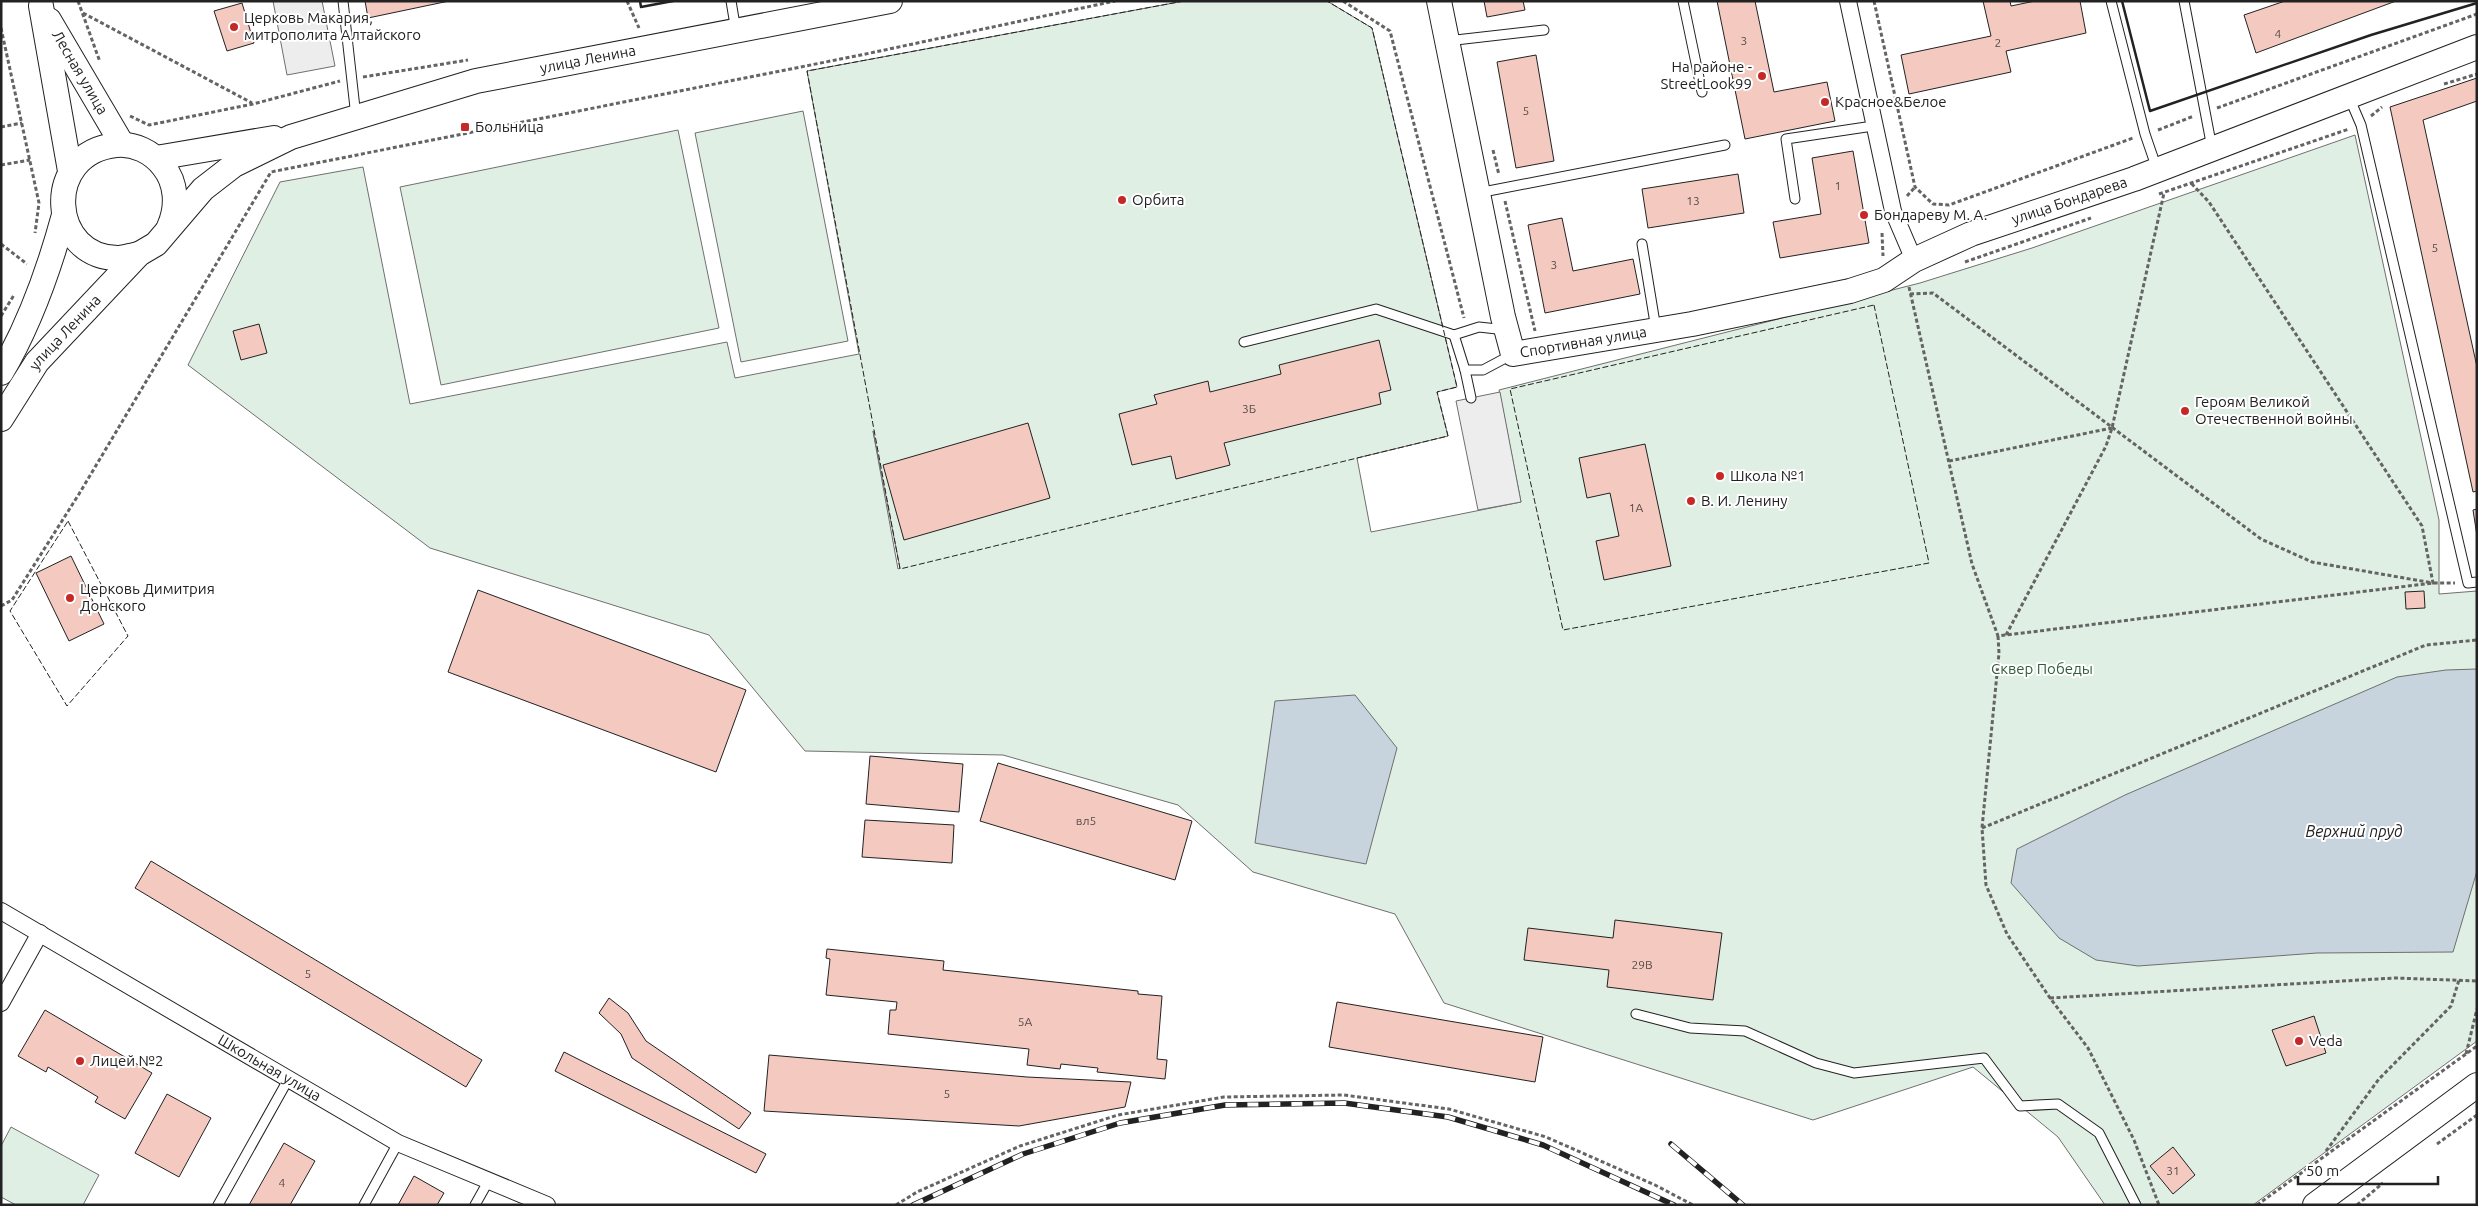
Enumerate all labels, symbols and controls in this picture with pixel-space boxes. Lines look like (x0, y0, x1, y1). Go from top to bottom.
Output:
place label: Церковь Макария, митрополита Алтайского (244, 9, 421, 43)
marker: Церковь Макария, митрополита Алтайского (228, 21, 240, 33)
street label: Лесная улица (49, 27, 112, 117)
house number: 4 (2275, 27, 2282, 40)
house number: 3 (1741, 34, 1747, 47)
house number: 2 (1995, 36, 2001, 49)
street label: улица Ленина (538, 41, 637, 76)
place label: На районе - StreetLook99 (1660, 58, 1752, 92)
marker: На районе - StreetLook99 (1756, 70, 1768, 82)
place label: Красное&Белое (1835, 93, 1947, 110)
marker: Красное&Белое (1819, 96, 1831, 108)
house number: 5 (1523, 104, 1529, 117)
place label: Больница (475, 118, 544, 135)
marker: Больница (459, 121, 471, 133)
street label: улица Бондарева (2009, 173, 2129, 228)
house number: 1 (1835, 179, 1841, 192)
place label: Орбита (1132, 191, 1184, 208)
marker: Орбита (1116, 194, 1128, 206)
house number: 13 (1686, 194, 1700, 207)
place label: Бондареву М. А. (1874, 206, 1987, 223)
marker: Бондареву М. А. (1858, 209, 1870, 221)
house number: 5 (2432, 241, 2438, 254)
house number: 3 (1551, 258, 1557, 271)
street label: улица Ленина (25, 291, 104, 373)
street label: Спортивная улица (1519, 323, 1648, 361)
place label: Героям Великой Отечественной войны (2195, 393, 2353, 427)
house number: 3Б (1242, 402, 1256, 415)
marker: Героям Великой Отечественной войны (2179, 405, 2191, 417)
place label: Школа №1 (1730, 467, 1806, 484)
marker: Школа №1 (1714, 470, 1726, 482)
place label: В. И. Ленину (1701, 492, 1788, 509)
marker: В. И. Ленину (1685, 495, 1697, 507)
house number: 1А (1629, 501, 1643, 514)
place label: Церковь Димитрия Донского (80, 580, 215, 614)
marker: Церковь Димитрия Донского (64, 592, 76, 604)
park label: Сквер Победы (1991, 660, 2093, 677)
house number: вл5 (1076, 814, 1096, 827)
water label: Верхний пруд (2305, 822, 2403, 840)
house number: 29В (1631, 958, 1653, 971)
house number: 5 (305, 967, 311, 980)
house number: 5А (1018, 1015, 1032, 1028)
street label: Школьная улица (215, 1031, 324, 1104)
place label: Veda (2309, 1032, 2343, 1049)
marker: Veda (2293, 1035, 2305, 1047)
place label: Лицей №2 (90, 1052, 164, 1069)
marker: Лицей №2 (74, 1055, 86, 1067)
house number: 5 (944, 1087, 950, 1100)
scale bar (2298, 1154, 2438, 1186)
text: 50 m (2306, 1162, 2339, 1179)
house number: 31 (2166, 1164, 2180, 1177)
house number: 4 (279, 1176, 286, 1189)

